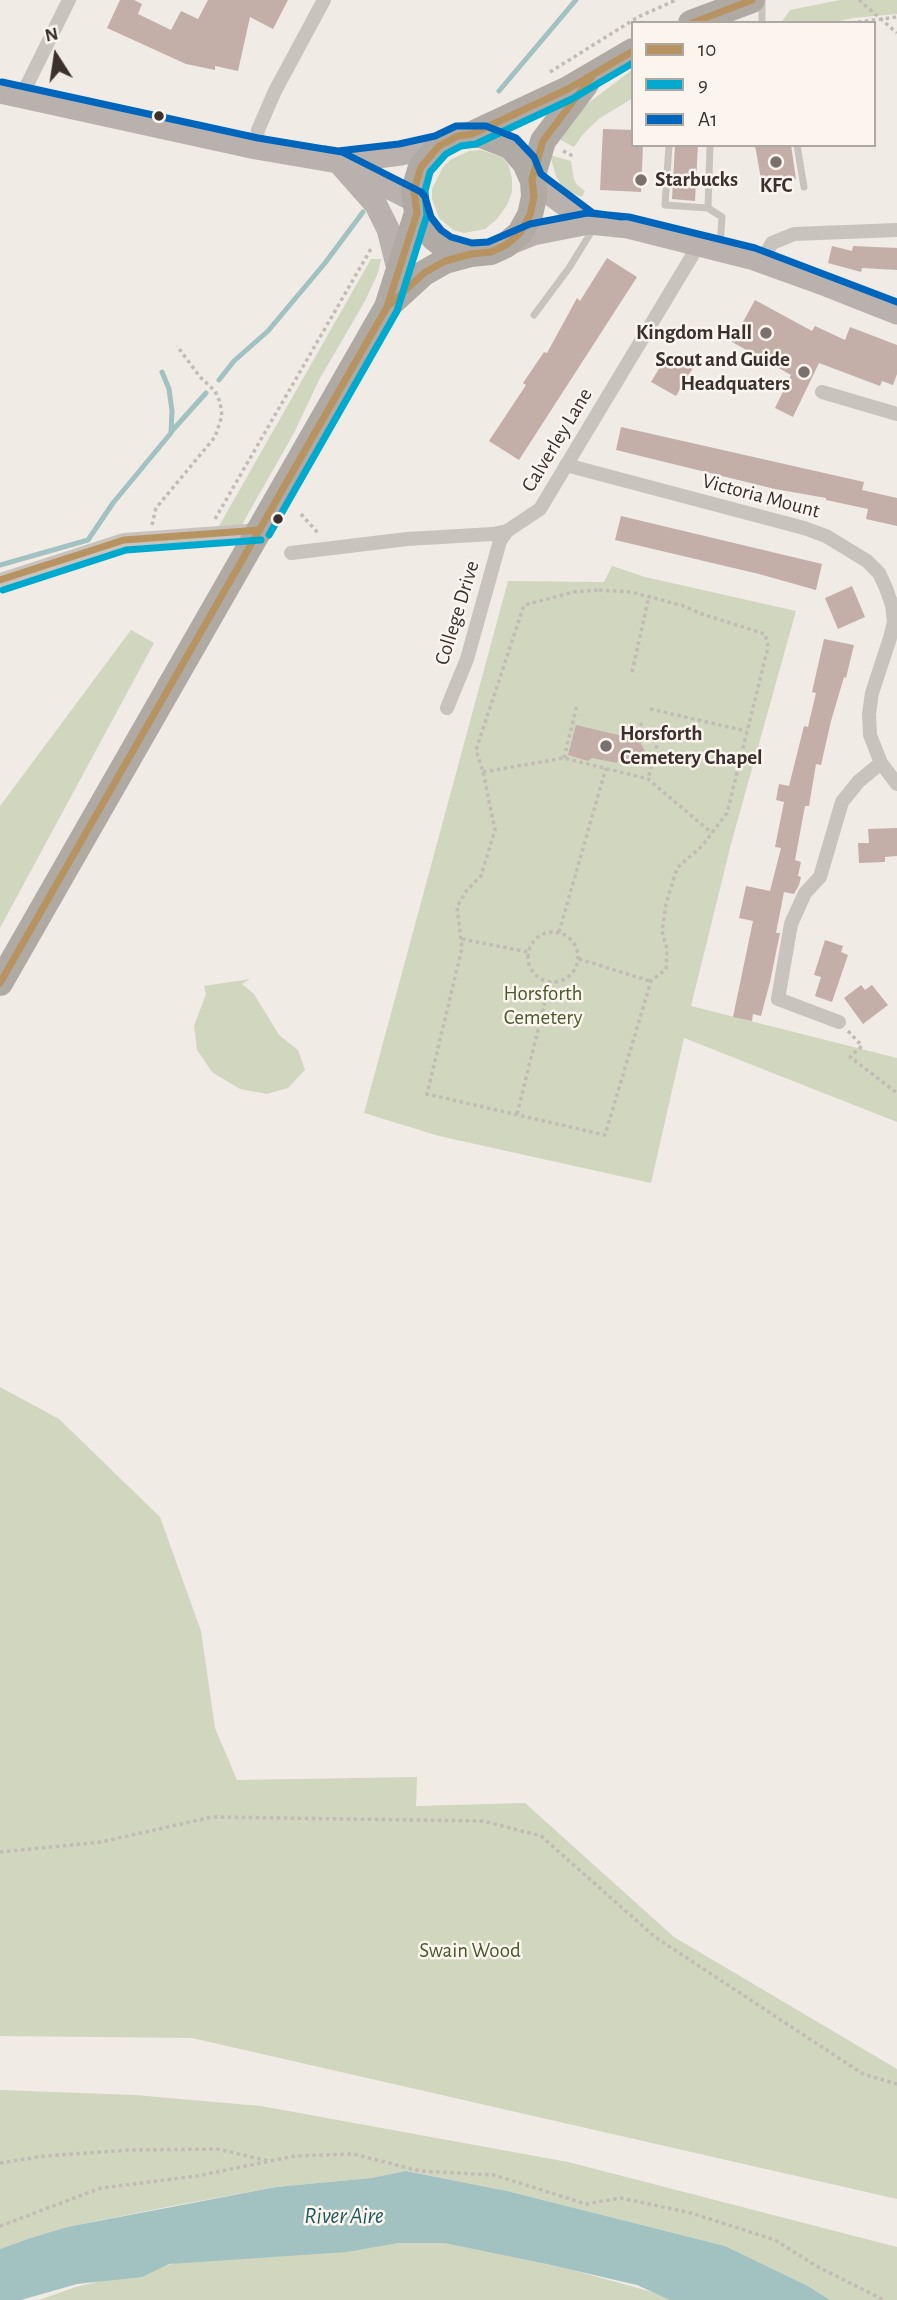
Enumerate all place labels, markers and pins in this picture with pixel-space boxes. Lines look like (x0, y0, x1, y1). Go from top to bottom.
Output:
unlabelled marker (152, 109, 166, 123)
marker: KFC (768, 154, 784, 170)
place label: Starbucks (655, 167, 738, 193)
marker: Starbucks (633, 172, 649, 188)
place label: KFC (760, 173, 792, 199)
place label: Kingdom Hall (636, 320, 752, 346)
marker: Kingdom Hall (758, 325, 774, 341)
place label: Scout and Guide Headquaters (655, 347, 790, 397)
marker: Scout and Guide Headquaters (796, 364, 812, 380)
unlabelled marker (271, 512, 285, 526)
place label: Horsforth Cemetery Chapel (620, 721, 763, 771)
marker: Horsforth Cemetery Chapel (598, 738, 614, 754)

